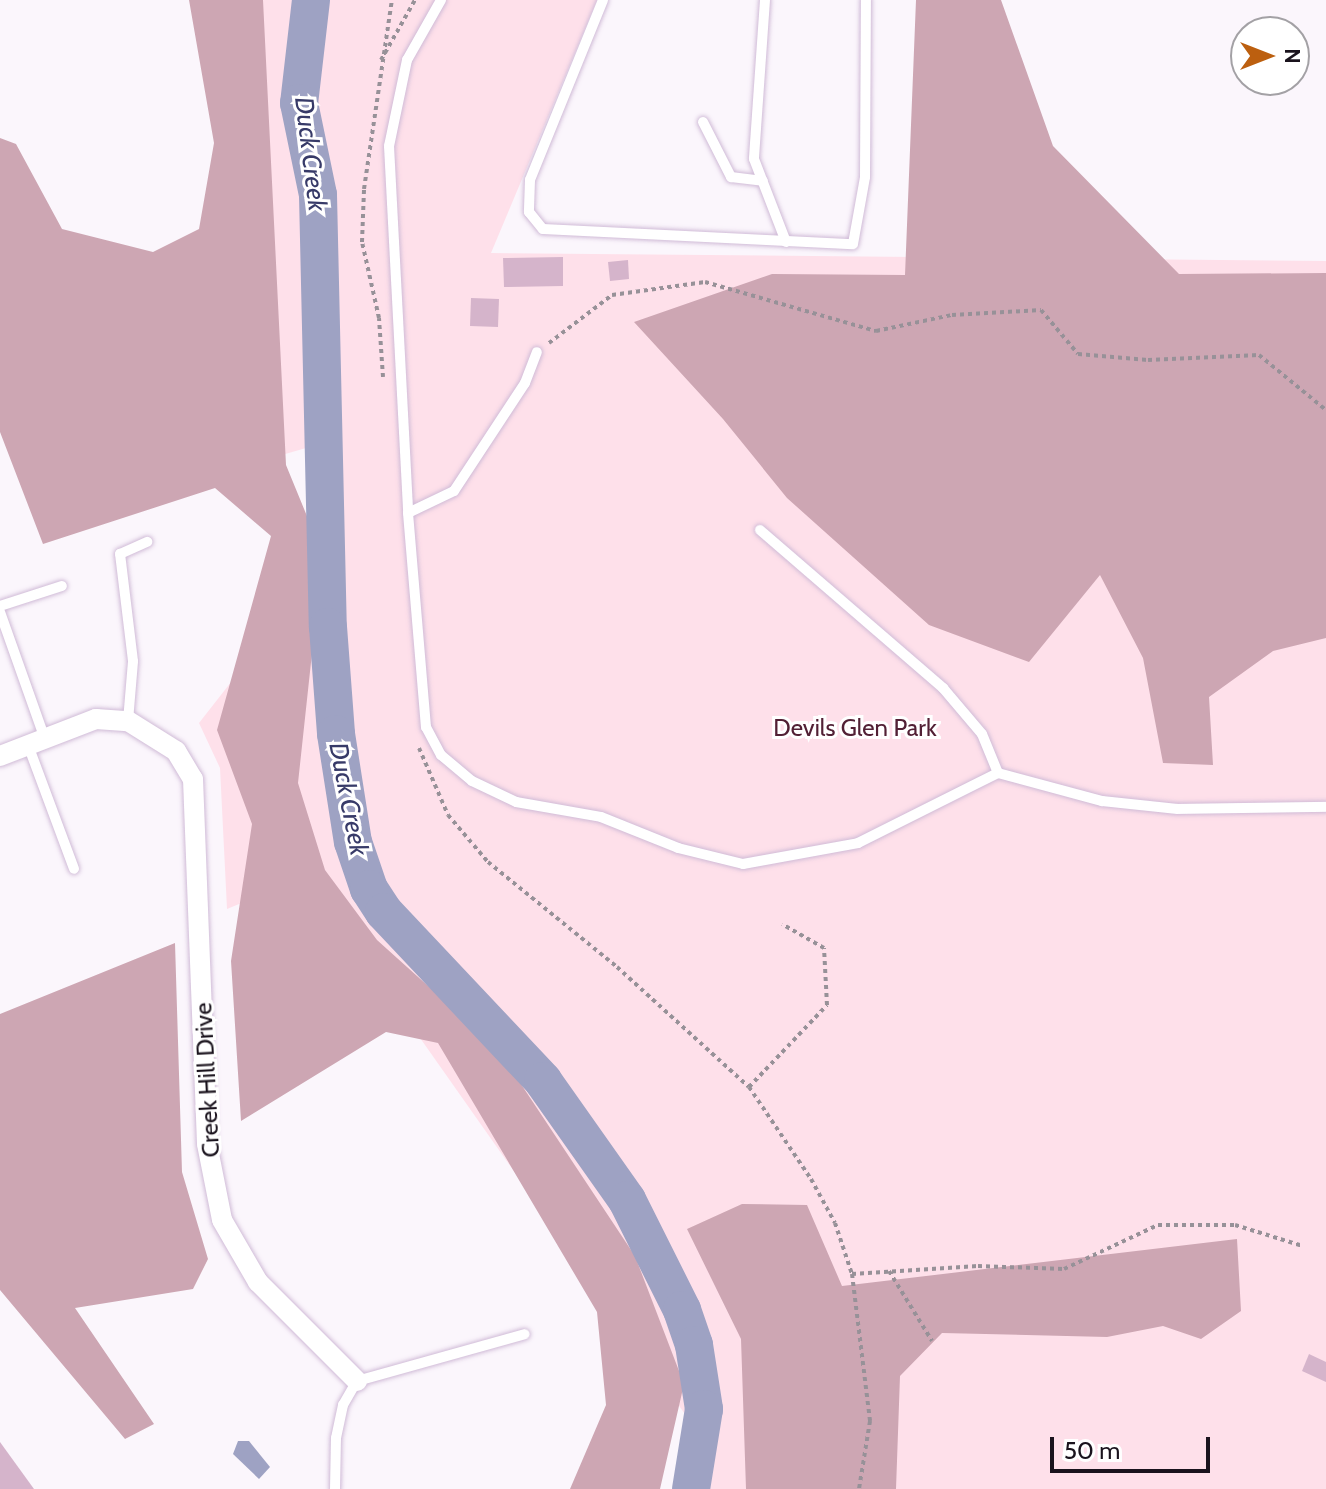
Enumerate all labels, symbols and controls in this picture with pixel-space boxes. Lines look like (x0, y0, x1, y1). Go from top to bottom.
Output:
north arrow (1230, 16, 1310, 96)
text: N (1279, 48, 1306, 64)
water label: Duck Creek (288, 95, 332, 213)
park label: Devils Glen Park (773, 714, 937, 742)
water label: Duck Creek (322, 740, 374, 858)
street label: Creek Hill Drive (189, 1002, 225, 1158)
scale bar (1054, 1421, 1214, 1471)
text: 50 m (1064, 1436, 1120, 1465)

